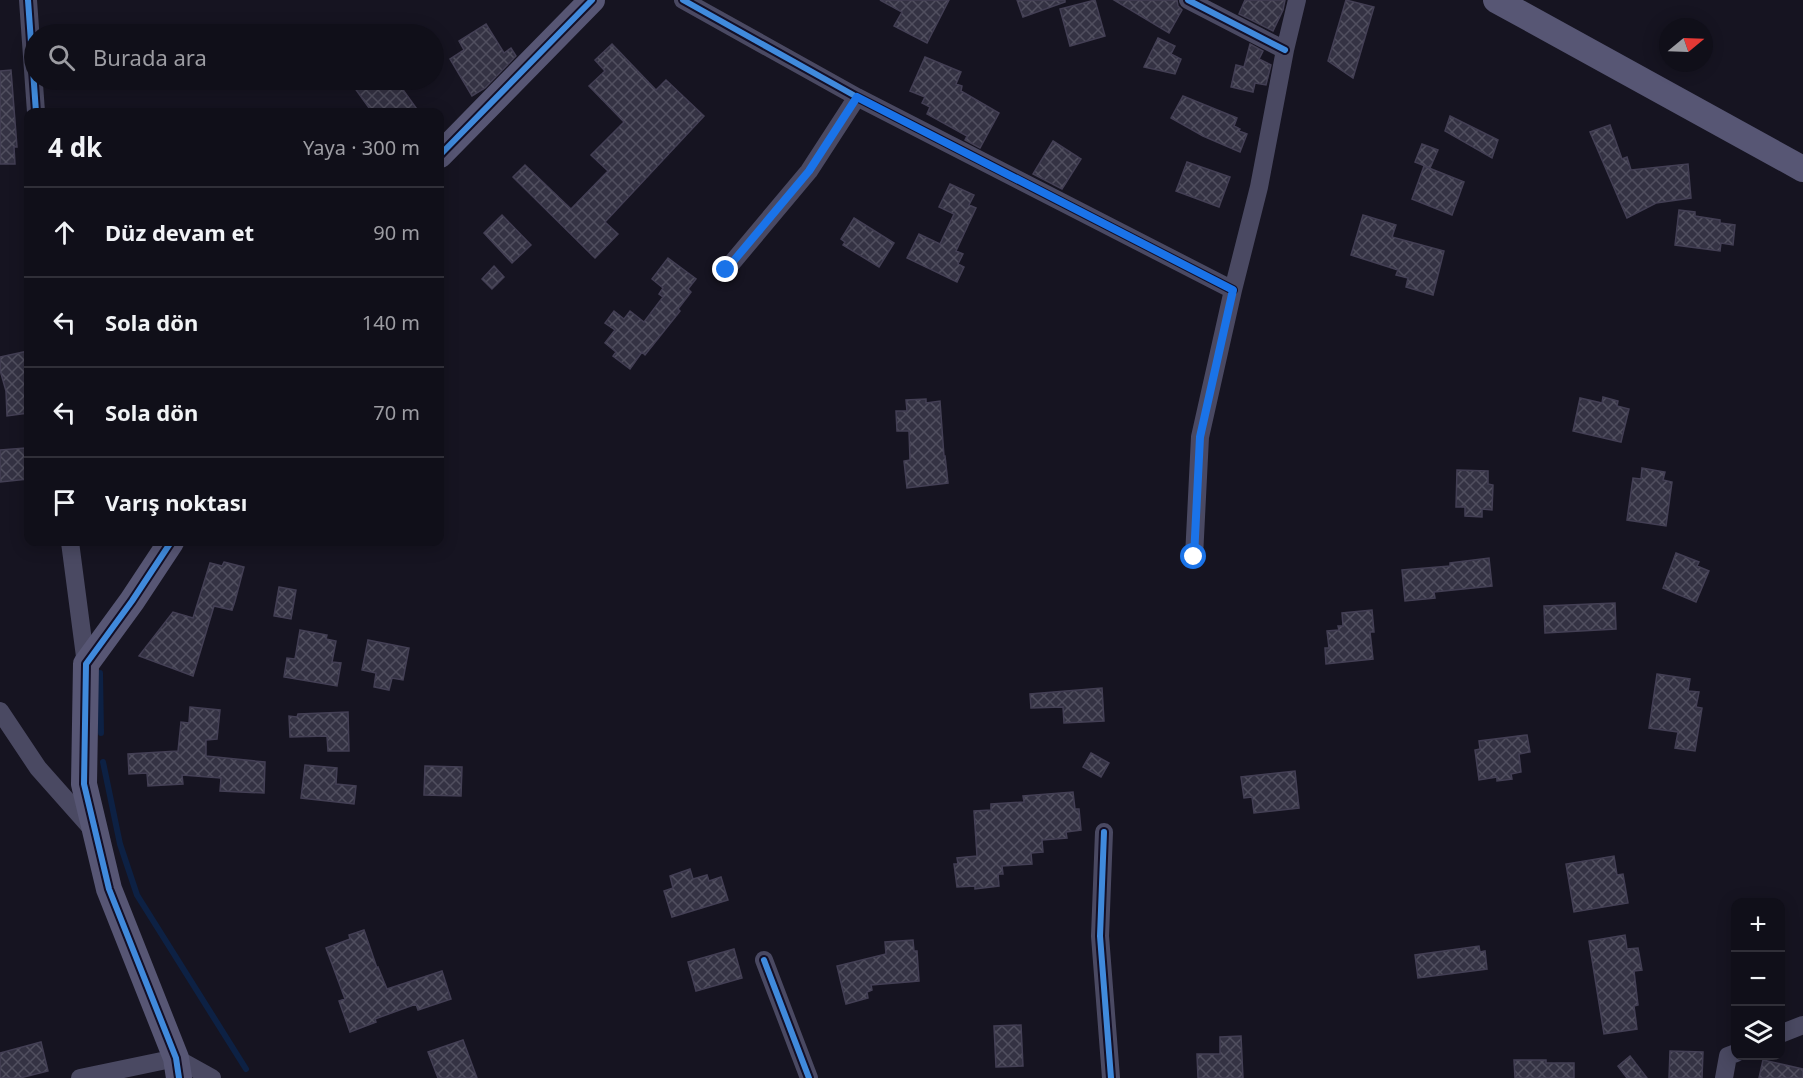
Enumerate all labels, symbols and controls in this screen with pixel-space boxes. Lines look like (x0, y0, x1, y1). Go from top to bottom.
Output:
north arrow (1659, 18, 1713, 72)
search box (24, 24, 444, 90)
icon: search (45, 41, 78, 74)
text: Burada ara (93, 42, 207, 72)
text: 4 dk (48, 129, 102, 165)
text: Yaya · 300 m (303, 134, 420, 161)
icon: ahead (48, 216, 81, 249)
text: Düz devam et (105, 217, 254, 247)
text: 90 m (373, 219, 420, 246)
route end (712, 256, 738, 282)
icon: left (48, 306, 81, 339)
text: Sola dön (105, 307, 198, 337)
text: 140 m (362, 309, 420, 336)
icon: left (48, 396, 81, 429)
text: Sola dön (105, 397, 198, 427)
text: 70 m (373, 399, 420, 426)
icon: arrive (48, 486, 81, 519)
text: Varış noktası (105, 487, 247, 517)
route start (1180, 543, 1206, 569)
map controls (1731, 898, 1785, 1060)
button: + (1731, 898, 1785, 952)
button: − (1731, 952, 1785, 1006)
button: layers (1731, 1006, 1785, 1060)

